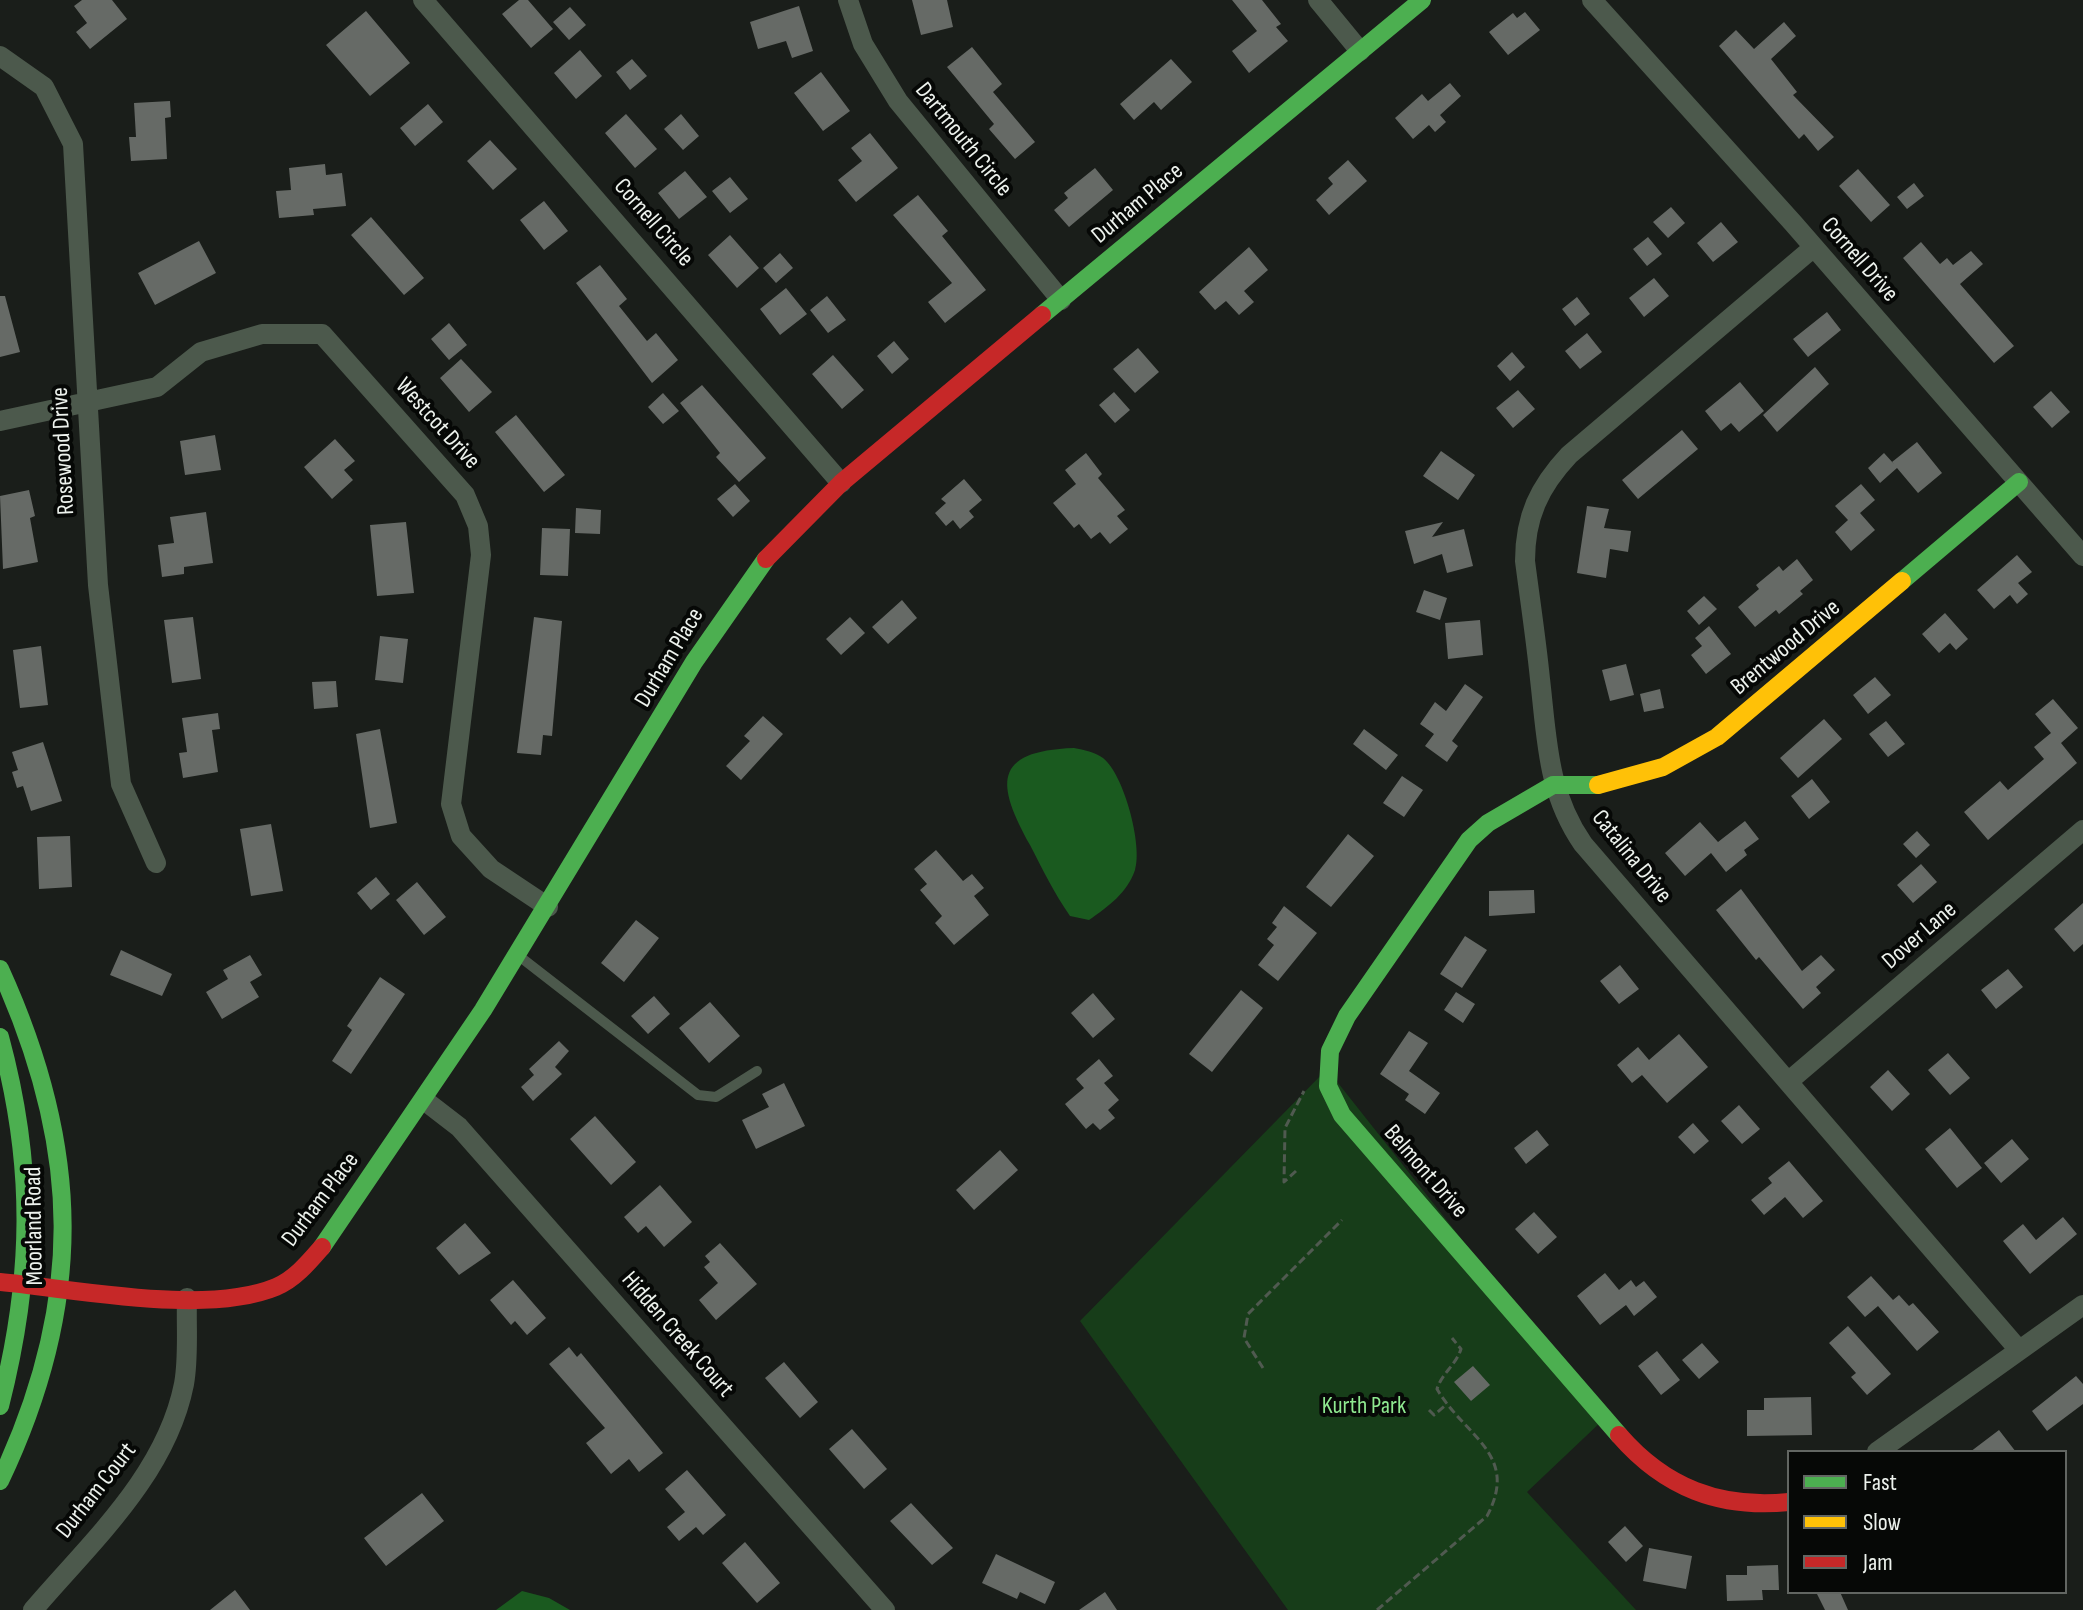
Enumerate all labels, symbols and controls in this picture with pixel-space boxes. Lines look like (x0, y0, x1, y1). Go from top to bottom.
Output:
street label: Dartmouth Circle (908, 77, 1018, 203)
street label: Durham Place (1086, 157, 1190, 251)
street label: Cornell Circle (607, 173, 699, 273)
street label: Cornell Drive (1814, 212, 1904, 308)
street label: Westcot Drive (388, 372, 486, 476)
street label: Rosewood Drive (46, 386, 82, 516)
street label: Brentwood Drive (1726, 594, 1846, 702)
street label: Durham Place (629, 603, 711, 713)
street label: Catalina Drive (1585, 805, 1677, 909)
street label: Dover Lane (1877, 896, 1963, 976)
street label: Belmont Drive (1377, 1120, 1473, 1224)
street label: Durham Place (276, 1147, 366, 1253)
street label: Moorland Road (20, 1166, 50, 1286)
street label: Hidden Creek Court (615, 1266, 739, 1404)
park label: Kurth Park (1322, 1393, 1406, 1421)
street label: Durham Court (51, 1437, 143, 1545)
legend (1787, 1450, 2067, 1594)
text: Fast (1863, 1468, 1897, 1497)
text: Slow (1863, 1508, 1901, 1537)
text: Jam (1863, 1548, 1893, 1577)

